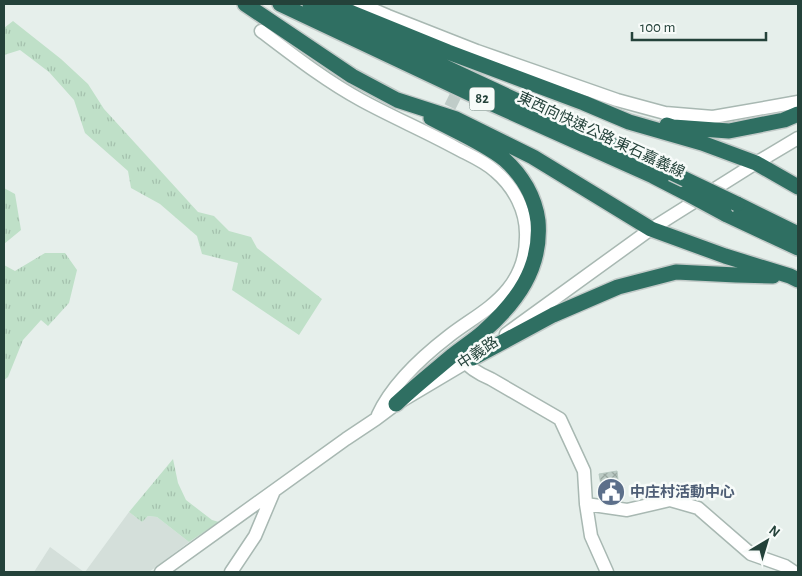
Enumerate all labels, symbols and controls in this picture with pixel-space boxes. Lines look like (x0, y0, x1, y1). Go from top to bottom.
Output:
scale bar (632, 10, 766, 42)
text: 100 m (640, 20, 675, 35)
road number: 82 (470, 88, 494, 110)
street label: 東西向快速公路 東石嘉義線 (515, 88, 688, 180)
street label: 中義路 (455, 333, 501, 372)
public building icon: 中庄村活動中心 (596, 477, 626, 507)
place label: 中庄村活動中心 (630, 483, 735, 500)
north arrow (742, 516, 792, 566)
text: N (766, 523, 783, 540)

